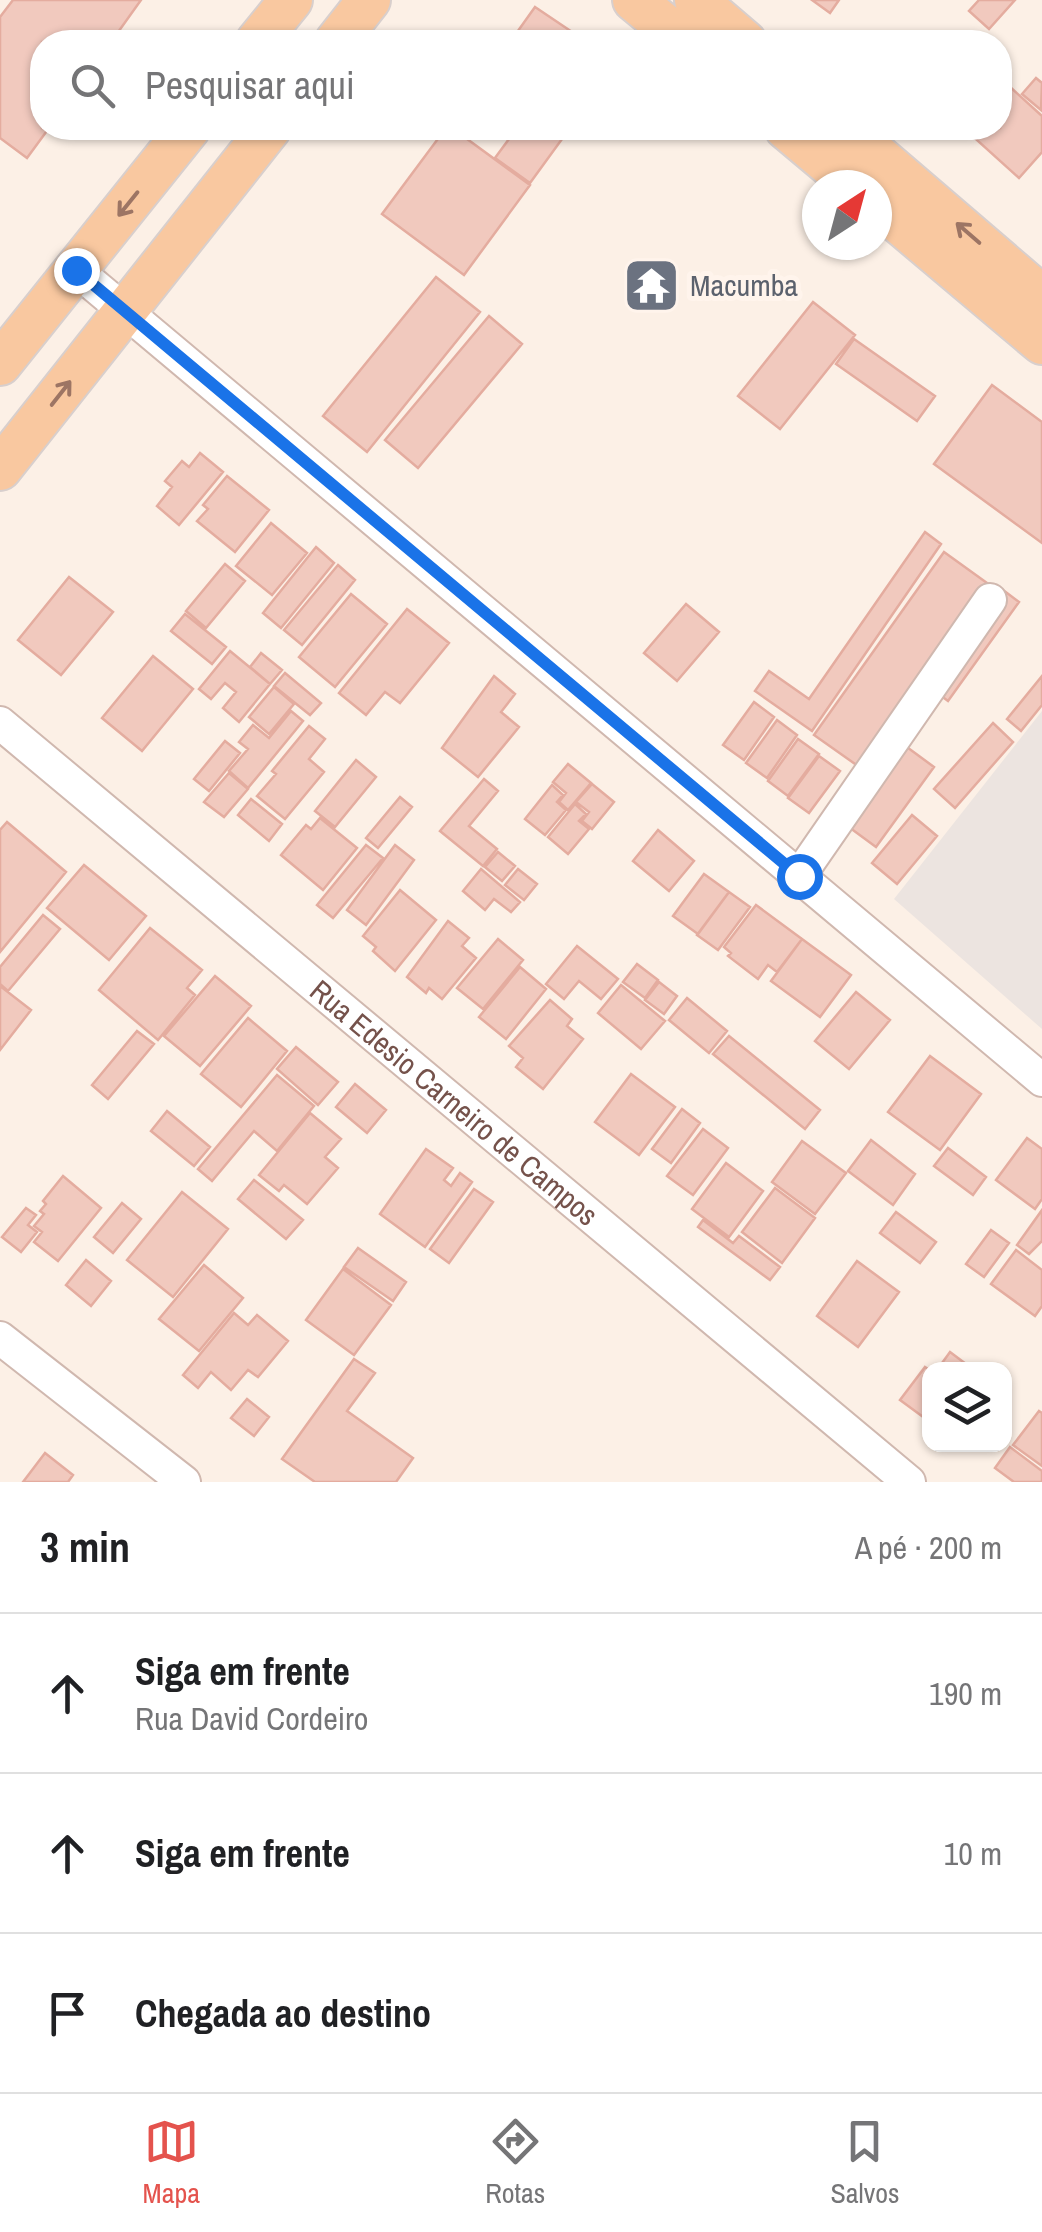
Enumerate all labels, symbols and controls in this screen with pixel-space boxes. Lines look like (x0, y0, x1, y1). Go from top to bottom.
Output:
search box (30, 30, 1012, 140)
icon: search (65, 58, 120, 113)
text: Pesquisar aqui (145, 60, 355, 111)
north arrow (802, 170, 892, 260)
one-way arrow (117, 190, 139, 216)
one-way arrow (956, 222, 981, 245)
route end (54, 248, 100, 294)
temple icon: Macumba (621, 255, 681, 315)
place label: Macumba (690, 265, 798, 305)
one-way arrow (50, 380, 71, 407)
route start (777, 854, 823, 900)
street label: Rua Edesio Carneiro de Campos (302, 970, 607, 1234)
map controls (922, 1362, 1012, 1452)
button: layers (922, 1362, 1012, 1452)
text: 3 min (40, 1519, 130, 1575)
text: A pé · 200 m (855, 1526, 1002, 1569)
text: Siga em frente (135, 1646, 350, 1697)
icon: ahead (40, 1666, 95, 1721)
text: 190 m (929, 1672, 1002, 1715)
text: Rua David Cordeiro (135, 1697, 368, 1740)
icon: ahead (40, 1826, 95, 1881)
text: Siga em frente (135, 1828, 350, 1879)
text: 10 m (944, 1832, 1002, 1875)
icon: arrive (40, 1986, 95, 2041)
text: Chegada ao destino (135, 1988, 431, 2039)
tab: Mapa (143, 2114, 200, 2212)
tab: Rotas (485, 2114, 545, 2212)
tab: Salvos (830, 2114, 899, 2212)

